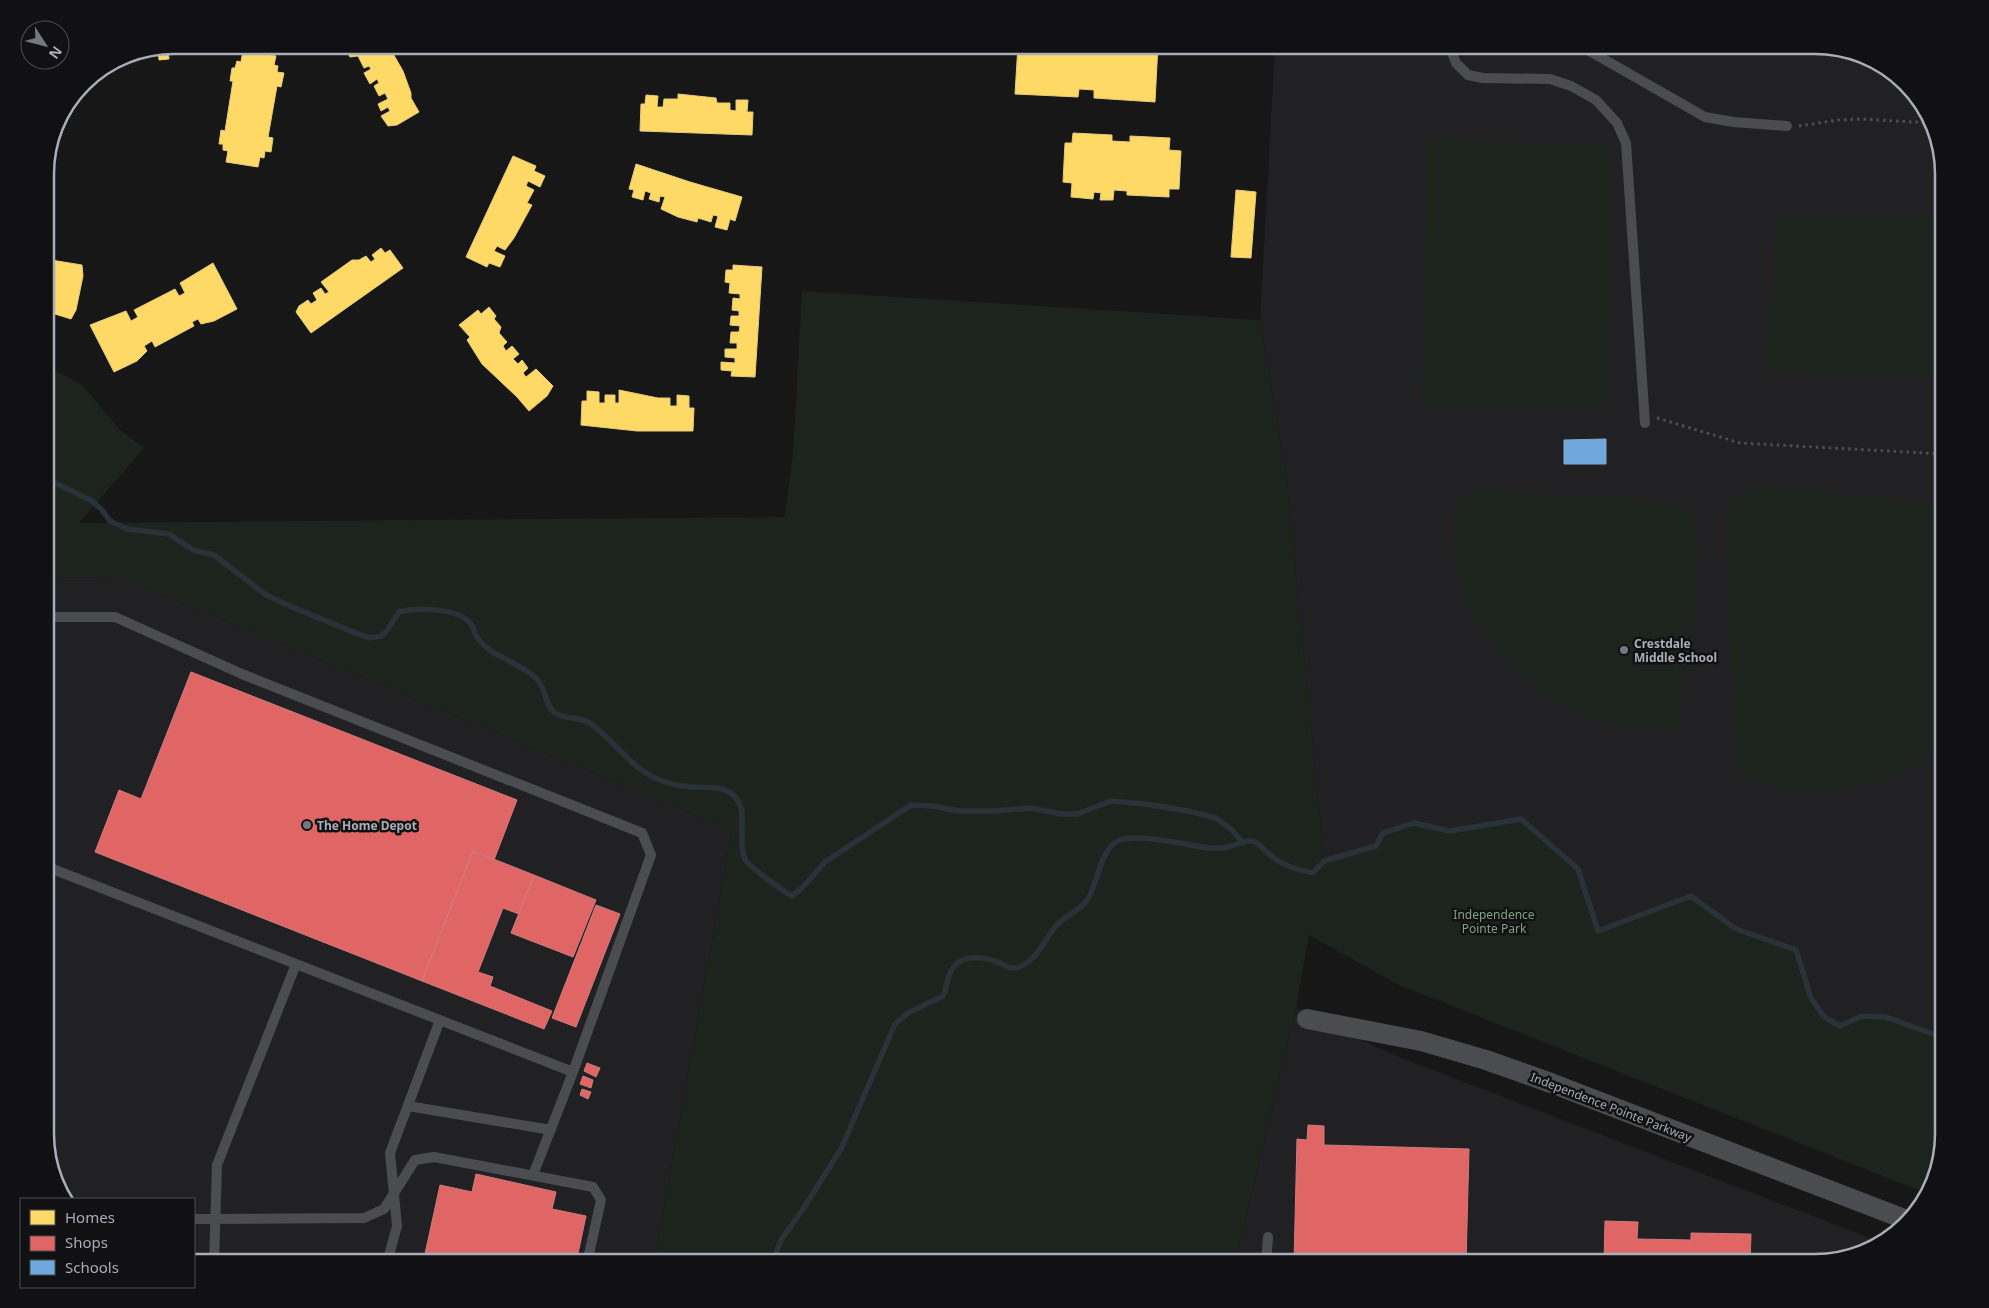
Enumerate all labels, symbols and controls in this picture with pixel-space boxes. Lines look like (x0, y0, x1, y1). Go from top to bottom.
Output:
north arrow (20, 20, 70, 70)
text: N (45, 43, 67, 63)
place label: Crestdale Middle School (1634, 635, 1717, 666)
marker: Crestdale Middle School (1618, 644, 1630, 656)
place label: The Home Depot (317, 817, 417, 834)
marker: The Home Depot (301, 819, 313, 831)
park label: Independence Pointe Park (1453, 906, 1535, 937)
street label: Independence Pointe Parkway (1528, 1068, 1695, 1146)
legend (20, 1198, 195, 1288)
text: Homes (65, 1207, 115, 1227)
text: Shops (65, 1232, 108, 1252)
text: Schools (65, 1257, 119, 1277)

